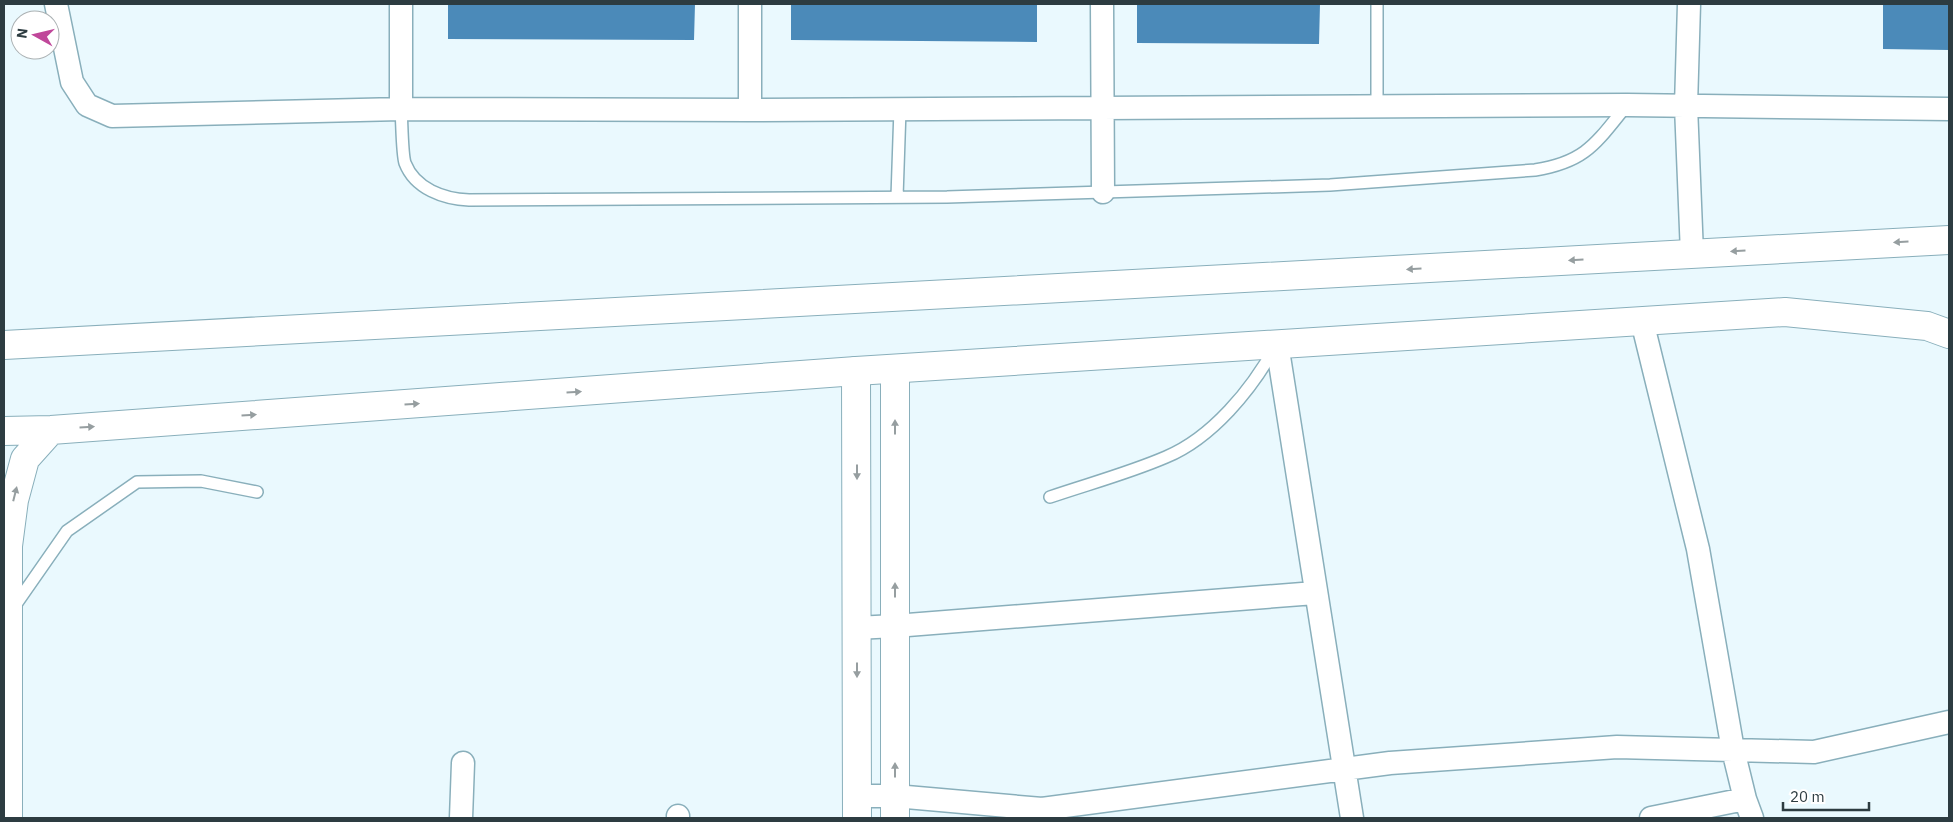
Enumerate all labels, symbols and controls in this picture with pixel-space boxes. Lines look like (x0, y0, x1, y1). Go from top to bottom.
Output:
north arrow (10, 10, 60, 60)
text: N (13, 27, 32, 39)
one-way arrow (1892, 239, 1908, 247)
one-way arrow (1730, 247, 1746, 255)
one-way arrow (1568, 256, 1584, 264)
one-way arrow (1406, 265, 1422, 273)
one-way arrow (566, 387, 582, 395)
one-way arrow (404, 399, 420, 407)
one-way arrow (242, 411, 258, 419)
one-way arrow (891, 419, 899, 435)
one-way arrow (80, 423, 96, 431)
one-way arrow (853, 465, 861, 481)
one-way arrow (11, 487, 19, 502)
one-way arrow (891, 581, 899, 597)
one-way arrow (853, 662, 861, 678)
one-way arrow (891, 761, 899, 777)
scale bar (1783, 780, 1869, 812)
text: 20 m (1790, 787, 1825, 806)

